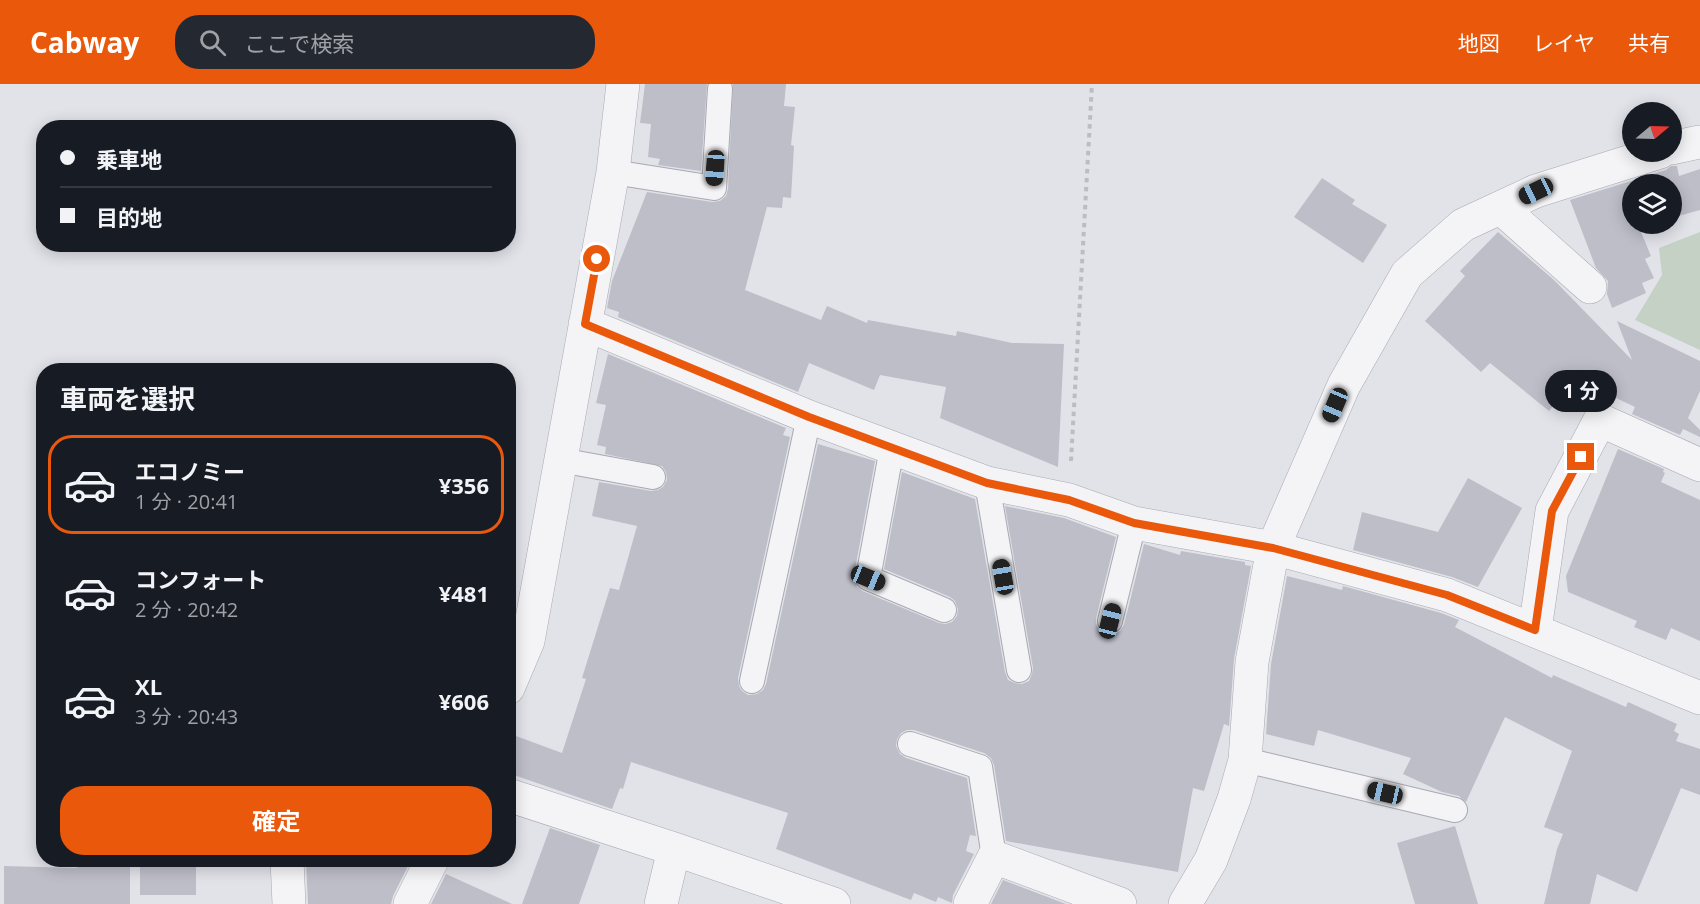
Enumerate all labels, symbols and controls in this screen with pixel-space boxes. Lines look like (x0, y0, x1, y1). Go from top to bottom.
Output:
search box (175, 15, 595, 69)
text: Cabway (30, 23, 139, 61)
icon: search (196, 26, 229, 59)
text: ここで検索 (244, 28, 354, 58)
text: 地図 (1458, 29, 1500, 57)
text: レイヤ (1533, 29, 1595, 57)
text: 共有 (1628, 29, 1670, 57)
north arrow (1622, 102, 1682, 162)
map controls (1622, 102, 1682, 234)
text: 乗車地 (96, 144, 162, 174)
car (705, 149, 725, 187)
button: layers (1622, 174, 1682, 234)
car (1516, 175, 1556, 207)
text: 目的地 (96, 202, 162, 232)
route start (583, 245, 610, 272)
callout: 1 分 (1545, 370, 1617, 412)
text: 1 分 (1563, 377, 1599, 404)
text: 車両を選択 (60, 380, 195, 417)
car (1320, 385, 1350, 425)
route end (1567, 443, 1594, 470)
text: エコノミー (135, 456, 245, 486)
icon: car (63, 458, 117, 512)
text: ¥356 (439, 470, 489, 500)
text: 1 分 · 20:41 (135, 488, 238, 515)
car (991, 558, 1015, 596)
car (848, 563, 888, 593)
text: コンフォート (135, 564, 266, 594)
icon: car (63, 566, 117, 620)
text: ¥481 (439, 578, 489, 608)
text: 2 分 · 20:42 (135, 596, 238, 623)
car (1097, 601, 1123, 641)
text: XL (135, 671, 162, 701)
icon: car (63, 674, 117, 728)
text: ¥606 (439, 686, 489, 716)
text: 3 分 · 20:43 (135, 703, 238, 730)
car (1365, 780, 1405, 806)
button: 確定 (60, 786, 492, 855)

